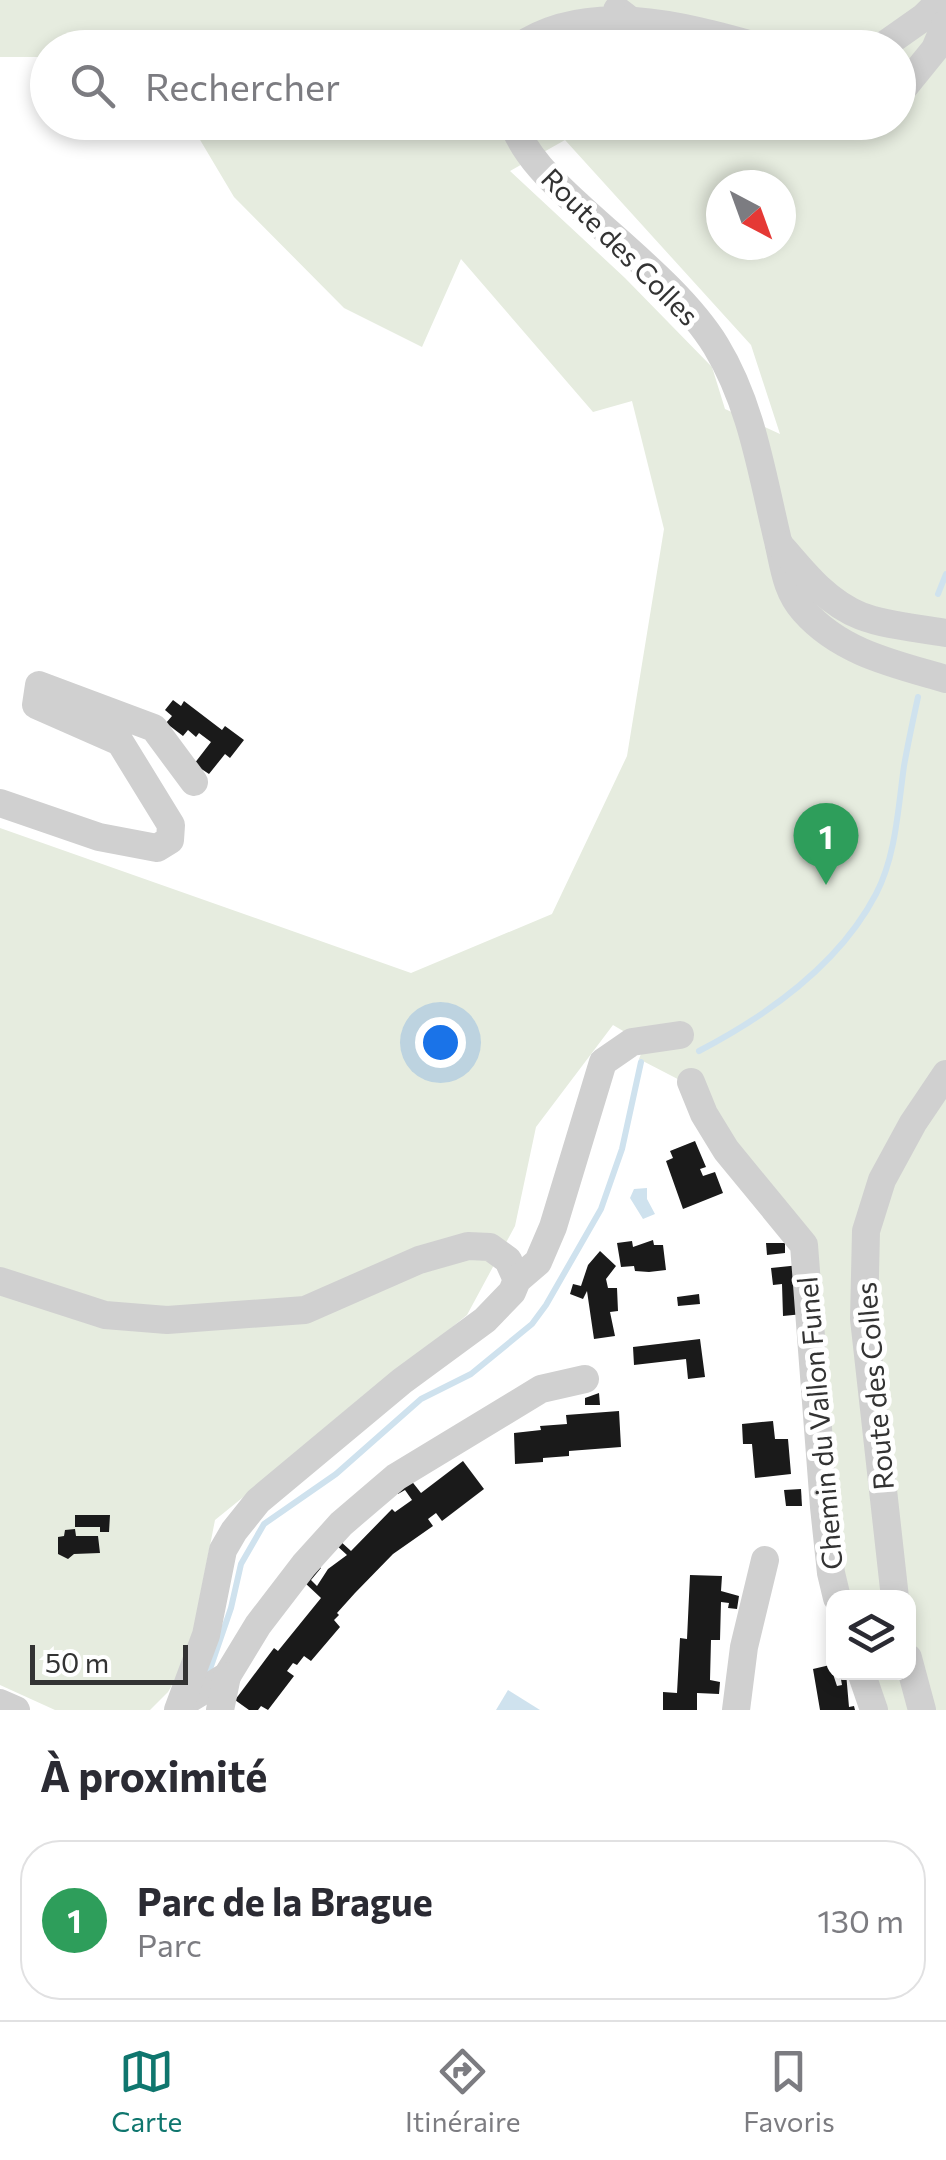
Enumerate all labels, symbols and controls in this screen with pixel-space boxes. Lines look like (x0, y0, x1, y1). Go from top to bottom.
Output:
search box (30, 30, 916, 140)
icon: search (65, 58, 120, 113)
text: Rechercher (145, 62, 340, 109)
street label: Route des Colles (535, 161, 706, 332)
north arrow (706, 170, 796, 260)
pin: 1 (794, 802, 858, 885)
your location (415, 1017, 466, 1068)
street label: Chemin du Vallon Funel (789, 1275, 849, 1571)
street label: Route des Colles (848, 1281, 900, 1491)
map controls (826, 1590, 916, 1680)
button: layers (826, 1590, 916, 1680)
scale bar (30, 1640, 188, 1684)
text: 50 m (45, 1645, 109, 1679)
text: À proximité (40, 1749, 267, 1801)
text: Parc de la Brague (137, 1877, 433, 1924)
text: 1 (67, 1900, 82, 1940)
text: 130 m (817, 1900, 904, 1940)
text: Parc (137, 1924, 202, 1964)
tab: Carte (111, 2044, 182, 2138)
tab: Itinéraire (405, 2044, 521, 2138)
tab: Favoris (743, 2044, 835, 2138)

